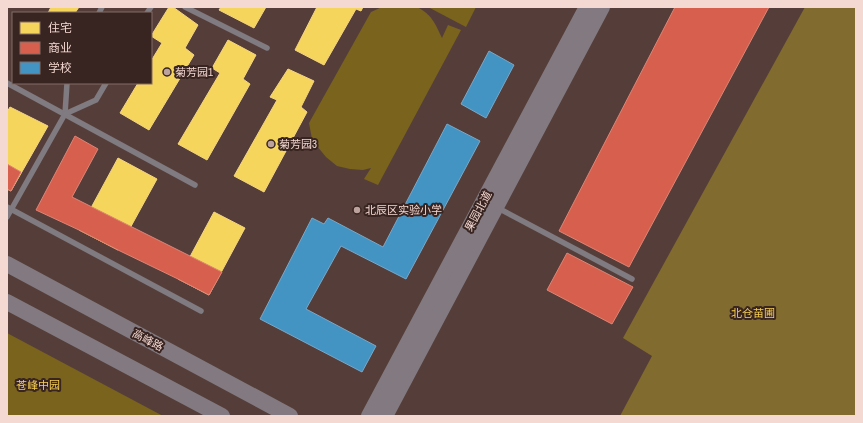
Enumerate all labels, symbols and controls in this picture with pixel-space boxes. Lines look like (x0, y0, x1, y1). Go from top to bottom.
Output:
legend (12, 12, 152, 84)
text: 住宅 (48, 20, 72, 36)
text: 商业 (48, 40, 72, 56)
text: 学校 (48, 60, 72, 76)
place label: 菊芳园1 (175, 65, 213, 79)
marker: 菊芳园1 (162, 67, 172, 77)
place label: 菊芳园3 (279, 137, 317, 151)
marker: 菊芳园3 (266, 139, 276, 149)
street label: 果园北道 (461, 188, 495, 234)
place label: 北辰区实验小学 (365, 203, 442, 217)
marker: 北辰区实验小学 (352, 205, 362, 215)
park label: 北仓苗圃 (731, 306, 775, 320)
street label: 高峰路 (130, 326, 166, 354)
park label: 苍峰中园 (16, 378, 60, 392)

